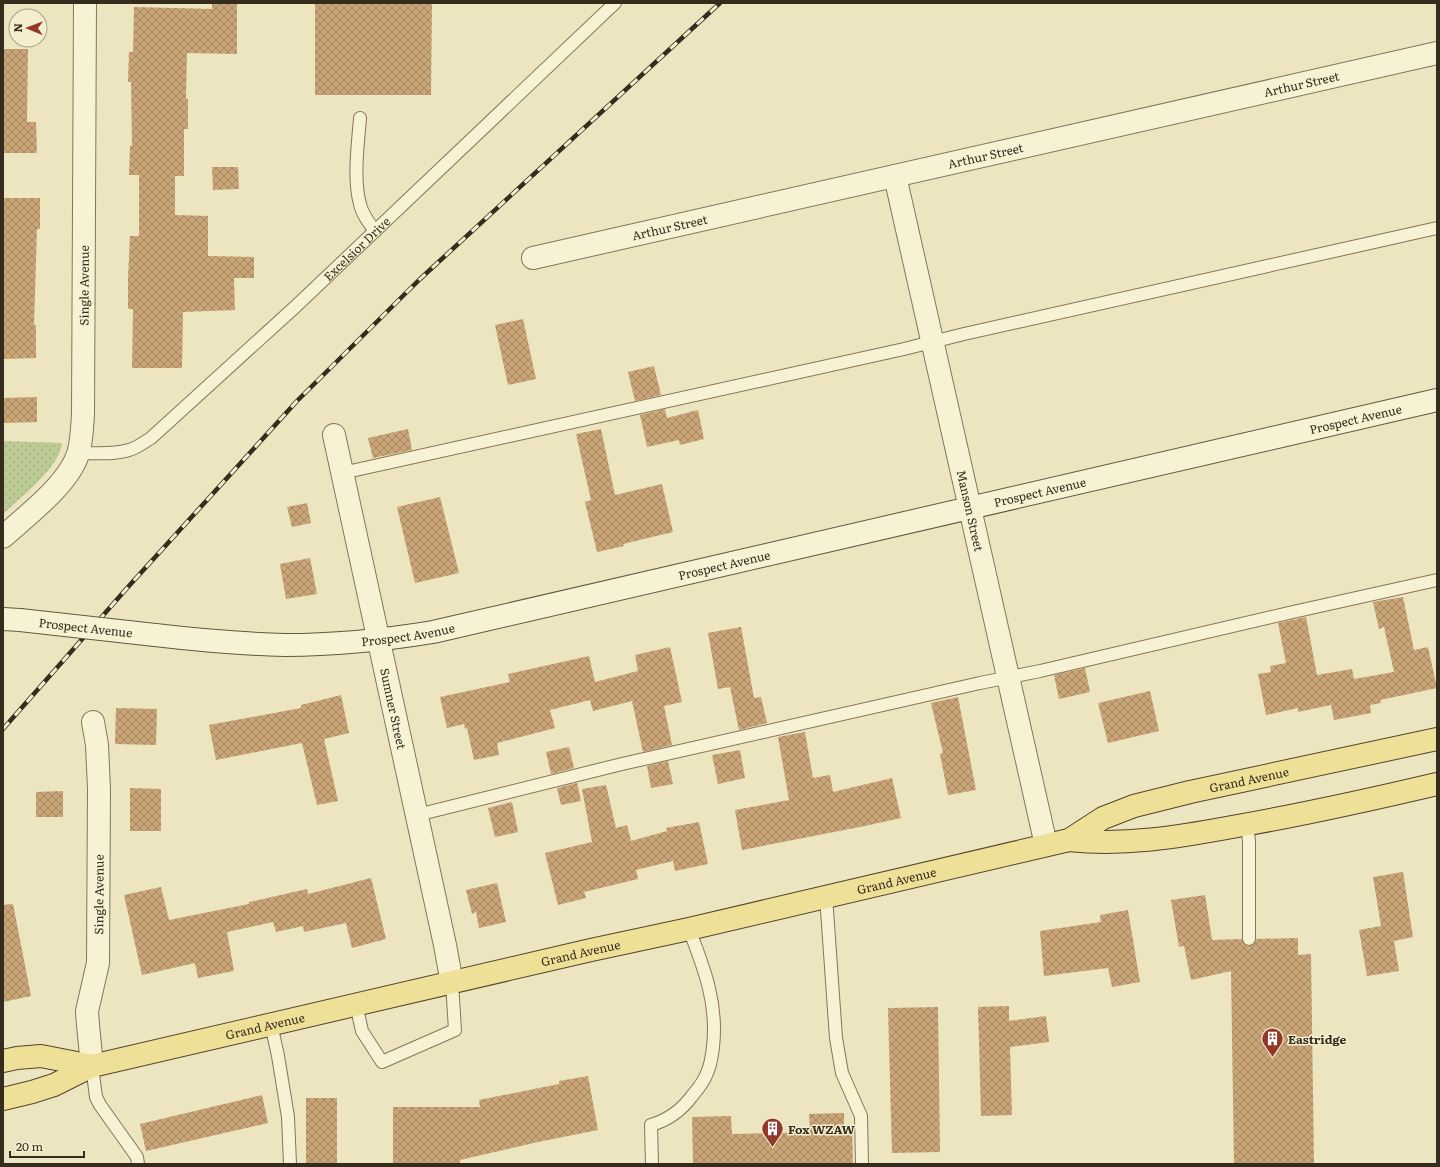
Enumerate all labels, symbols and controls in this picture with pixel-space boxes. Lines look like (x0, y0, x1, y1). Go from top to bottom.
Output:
north arrow (8, 8, 48, 48)
text: N (9, 23, 25, 33)
street label: Arthur Street (1262, 66, 1341, 101)
street label: Arthur Street (946, 138, 1025, 173)
street label: Arthur Street (630, 210, 709, 244)
street label: Excelsior Drive (319, 212, 394, 285)
street label: Single Avenue (74, 245, 93, 326)
street label: Prospect Avenue (1308, 399, 1403, 438)
street label: Manson Street (953, 468, 988, 553)
street label: Prospect Avenue (992, 472, 1088, 511)
street label: Prospect Avenue (676, 545, 772, 584)
street label: Prospect Avenue (38, 613, 133, 641)
street label: Prospect Avenue (360, 618, 456, 650)
street label: Sumner Street (376, 666, 411, 751)
street label: Grand Avenue (1208, 762, 1290, 797)
street label: Single Avenue (89, 854, 108, 935)
street label: Grand Avenue (855, 862, 938, 898)
street label: Grand Avenue (539, 935, 622, 970)
street label: Grand Avenue (224, 1008, 306, 1044)
building icon: Eastridge (1260, 1026, 1286, 1059)
place label: Eastridge (1288, 1030, 1346, 1048)
building icon: Fox WZAW (760, 1116, 786, 1149)
place label: Fox WZAW (788, 1120, 855, 1138)
scale bar (10, 1133, 84, 1159)
text: 20 m (16, 1137, 43, 1155)

